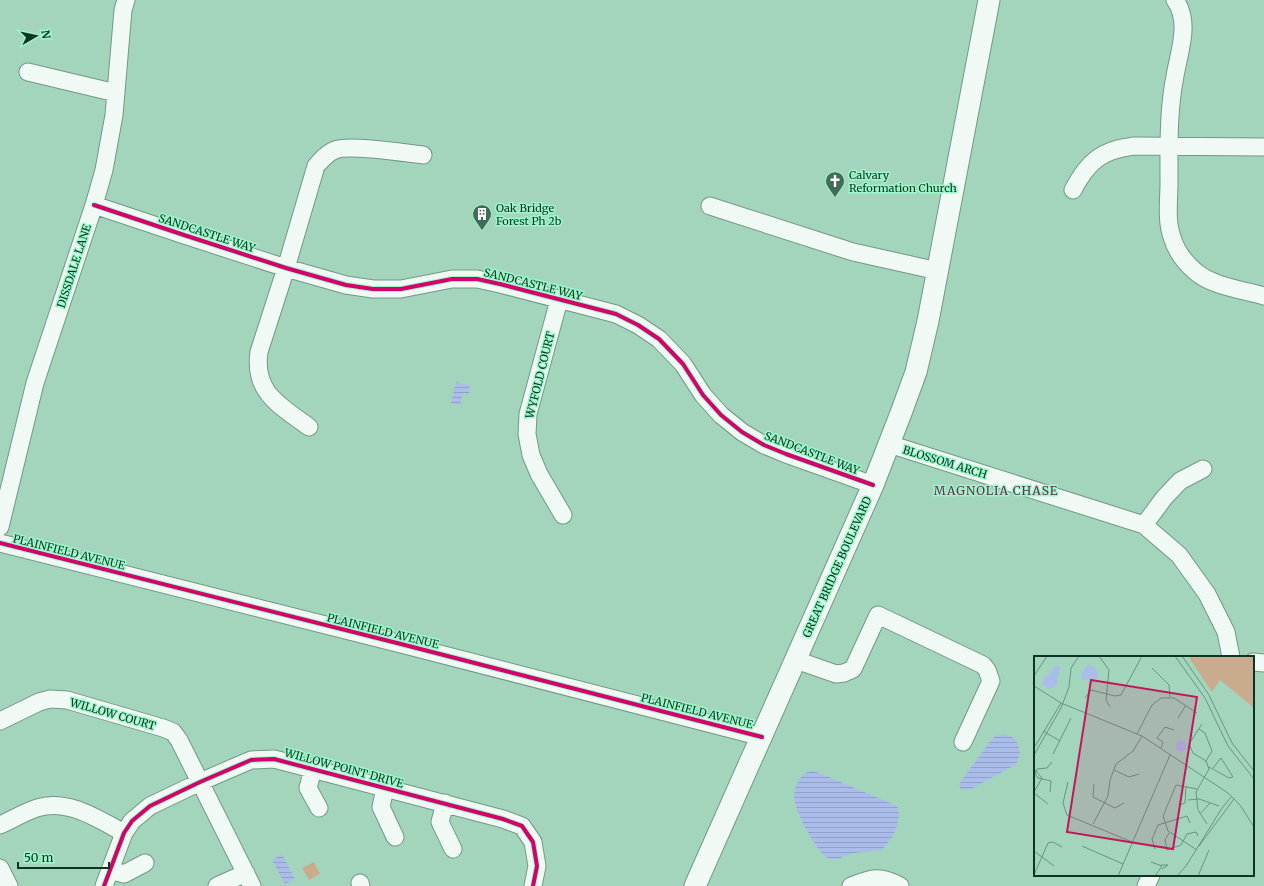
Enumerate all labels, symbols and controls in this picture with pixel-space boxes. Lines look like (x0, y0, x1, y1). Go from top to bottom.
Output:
north arrow (16, 16, 56, 56)
text: N (38, 29, 54, 40)
place label: Calvary Reformation Church (849, 168, 958, 195)
church icon: Calvary Reformation Church (824, 170, 846, 198)
place label: Oak Bridge Forest Ph 2b (496, 201, 562, 228)
building icon: Oak Bridge Forest Ph 2b (471, 203, 493, 231)
street label: SANDCASTLE WAY (157, 211, 258, 256)
street label: DISSDALE LANE (54, 222, 94, 310)
street label: SANDCASTLE WAY (482, 265, 585, 303)
street label: WYFOLD COURT (522, 330, 558, 421)
street label: SANDCASTLE WAY (762, 428, 862, 478)
street label: BLOSSOM ARCH (901, 443, 989, 482)
district label: MAGNOLIA CHASE (934, 483, 1058, 498)
street label: GREAT BRIDGE BOULEVARD (800, 494, 874, 640)
street label: PLAINFIELD AVENUE (12, 531, 126, 573)
street label: PLAINFIELD AVENUE (326, 610, 440, 652)
inset map (1034, 656, 1254, 876)
street label: PLAINFIELD AVENUE (640, 690, 754, 732)
street label: WILLOW COURT (68, 695, 158, 733)
street label: WILLOW POINT DRIVE (282, 745, 405, 791)
scale bar (18, 844, 109, 870)
text: 50 m (24, 850, 53, 865)

